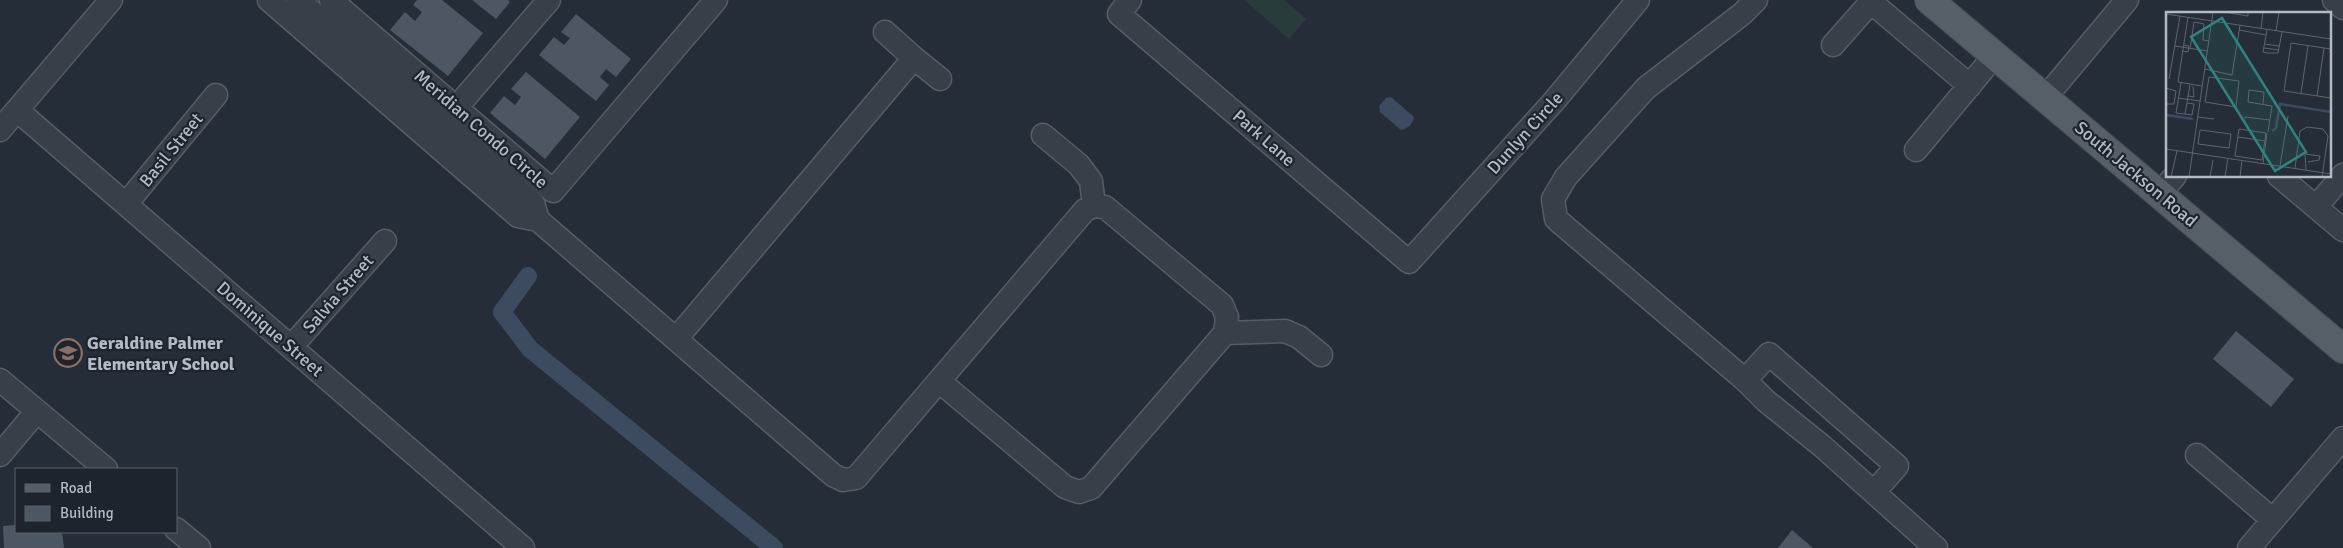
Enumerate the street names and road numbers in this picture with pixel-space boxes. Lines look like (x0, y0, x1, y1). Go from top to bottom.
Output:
street label: Meridian Condo Circle (410, 65, 552, 193)
street label: Dunlyn Circle (1482, 87, 1568, 179)
street label: Park Lane (1228, 105, 1300, 171)
street label: Basil Street (134, 109, 208, 191)
street label: South Jackson Road (2070, 116, 2202, 232)
street label: Salvia Street (298, 250, 378, 338)
street label: Dominique Street (212, 277, 328, 381)

